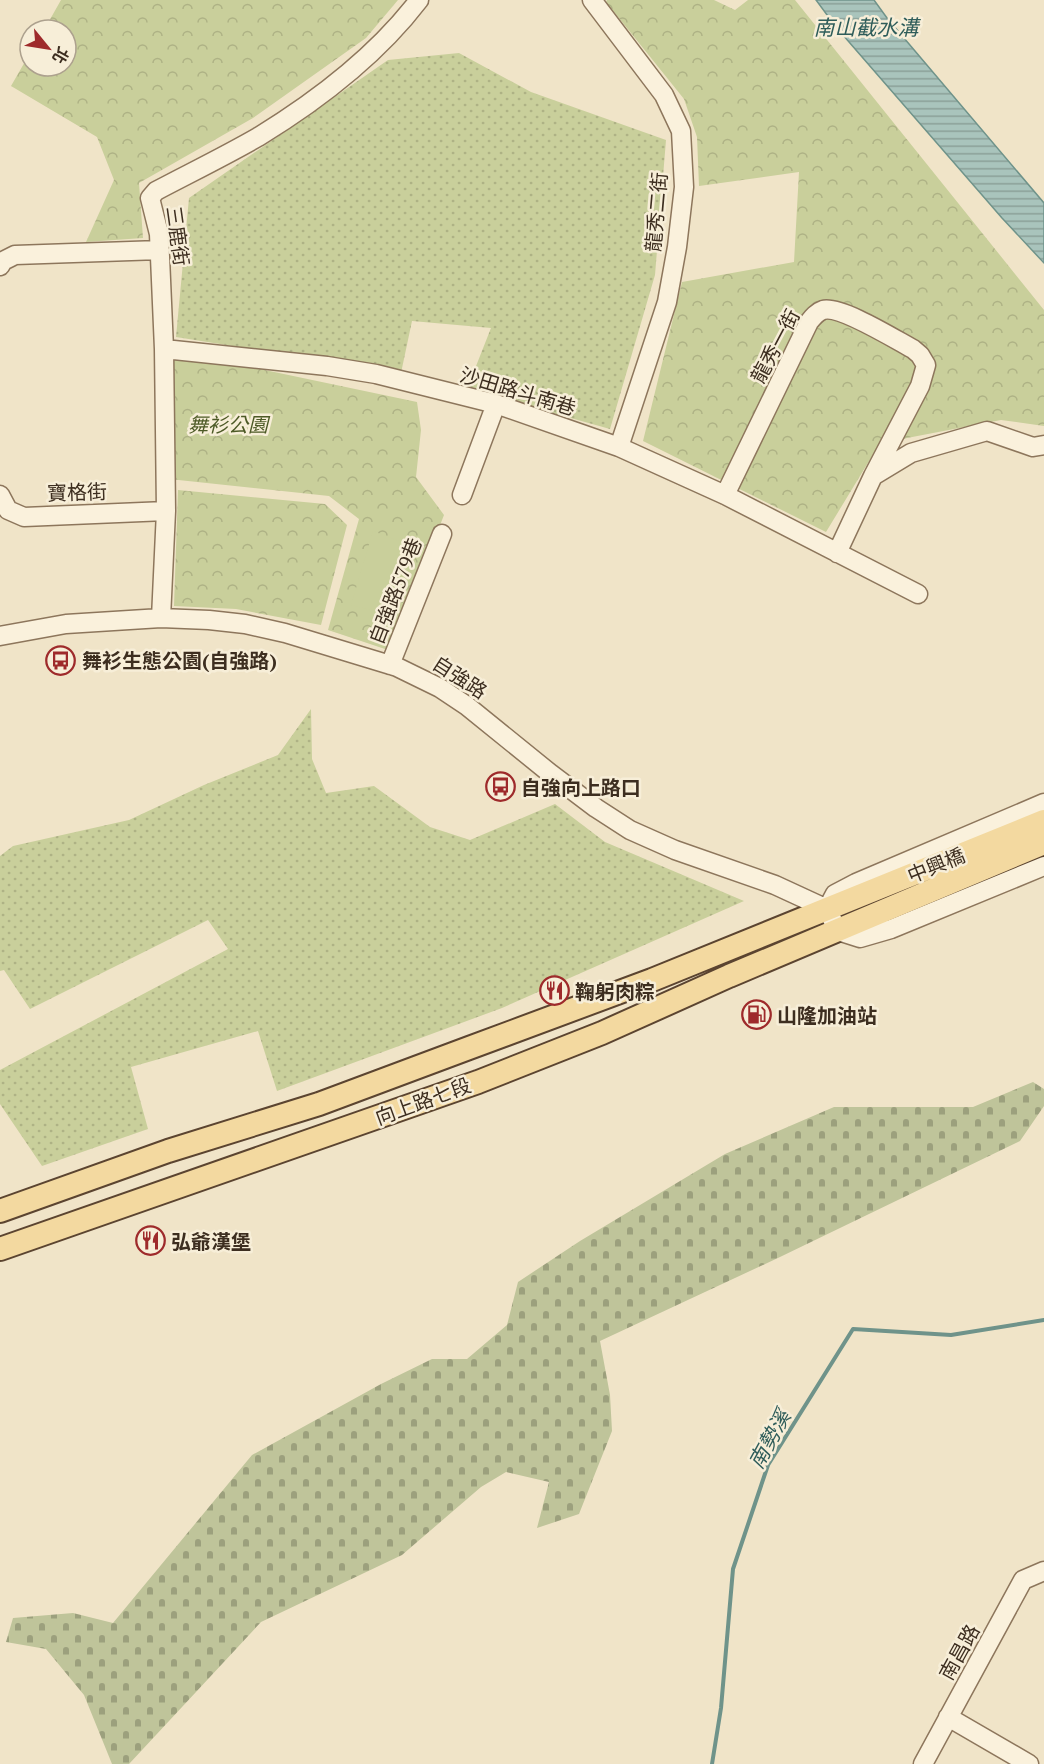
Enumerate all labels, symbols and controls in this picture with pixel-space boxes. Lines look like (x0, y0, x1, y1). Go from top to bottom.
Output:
water label: 南山截水溝 (814, 13, 921, 41)
north arrow (18, 18, 78, 78)
text: 北 (47, 43, 75, 68)
street label: 龍秀二街 (639, 171, 673, 253)
street label: 三鹿街 (160, 204, 196, 268)
street label: 龍秀一街 (744, 304, 806, 388)
street label: 沙田路斗南巷 (457, 361, 579, 421)
park label: 舞衫公園 (188, 411, 271, 438)
street label: 寶格街 (47, 477, 107, 507)
street label: 自強路579巷 (362, 534, 428, 648)
bus stop icon: 舞衫生態公園(自強路) (45, 644, 77, 676)
place label: 舞衫生態公園(自強路) (82, 647, 277, 674)
street label: 自強路 (427, 649, 493, 705)
bus stop icon: 自強向上路口 (484, 771, 516, 803)
place label: 自強向上路口 (521, 774, 641, 801)
street label: 中興橋 (903, 841, 969, 889)
restaurant icon: 鞠躬肉粽 (538, 975, 570, 1007)
place label: 鞠躬肉粽 (575, 978, 655, 1005)
fuel station icon: 山隆加油站 (740, 999, 772, 1031)
place label: 山隆加油站 (777, 1002, 877, 1029)
street label: 向上路七段 (371, 1071, 475, 1131)
restaurant icon: 弘爺漢堡 (134, 1225, 166, 1257)
place label: 弘爺漢堡 (171, 1228, 251, 1255)
water label: 南勢溪 (741, 1402, 798, 1473)
street label: 南昌路 (933, 1619, 985, 1685)

